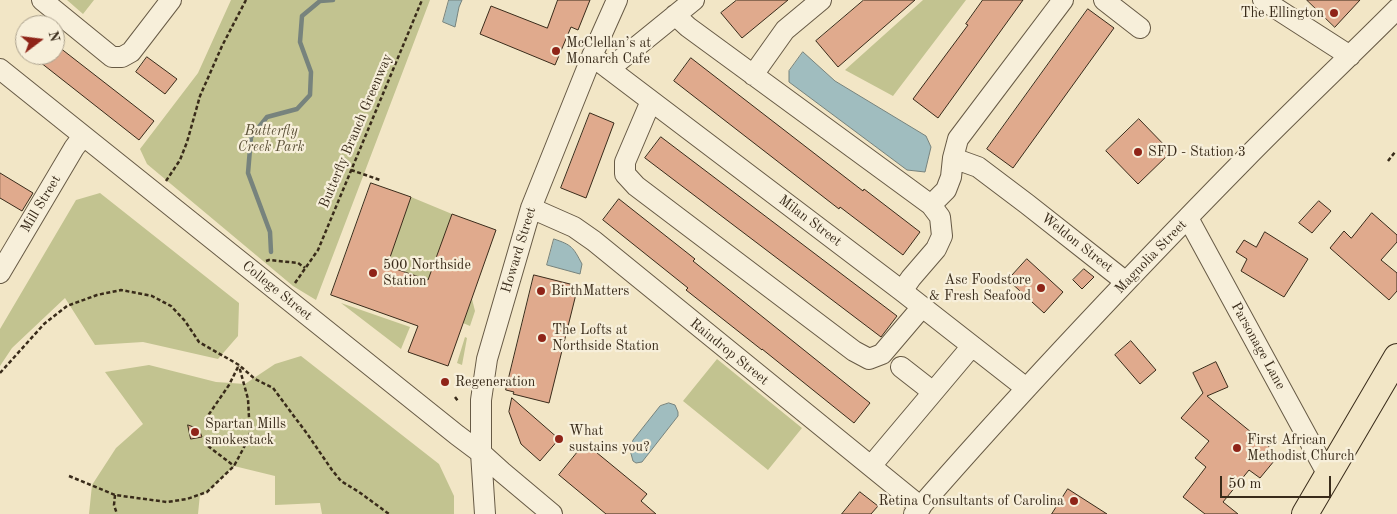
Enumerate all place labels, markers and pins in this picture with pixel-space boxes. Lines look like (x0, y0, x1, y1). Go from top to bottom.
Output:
place label: The Ellington (1241, 5, 1324, 21)
marker: The Ellington (1328, 7, 1340, 19)
place label: McClellan’s at Monarch Cafe (566, 35, 651, 68)
marker: McClellan’s at Monarch Cafe (550, 45, 562, 57)
place label: SFD - Station 3 (1148, 144, 1246, 160)
marker: SFD - Station 3 (1132, 146, 1144, 158)
place label: 500 Northside Station (383, 257, 471, 290)
marker: 500 Northside Station (367, 267, 379, 279)
place label: Asc Foodstore & Fresh Seafood (929, 272, 1031, 304)
marker: Asc Foodstore & Fresh Seafood (1035, 282, 1047, 294)
place label: BirthMatters (551, 283, 629, 299)
marker: BirthMatters (535, 285, 547, 297)
place label: The Lofts at Northside Station (552, 322, 659, 354)
marker: The Lofts at Northside Station (536, 332, 548, 344)
place label: Regeneration (455, 374, 535, 390)
marker: Regeneration (439, 376, 451, 388)
place label: Spartan Mills smokestack (205, 416, 286, 448)
place label: What sustains you? (569, 423, 650, 456)
marker: Spartan Mills smokestack (189, 426, 201, 438)
place label: First African Methodist Church (1247, 432, 1355, 464)
marker: What sustains you? (553, 433, 565, 445)
marker: First African Methodist Church (1231, 442, 1243, 454)
place label: Retina Consultants of Carolina (878, 493, 1064, 509)
marker: Retina Consultants of Carolina (1068, 495, 1080, 507)

